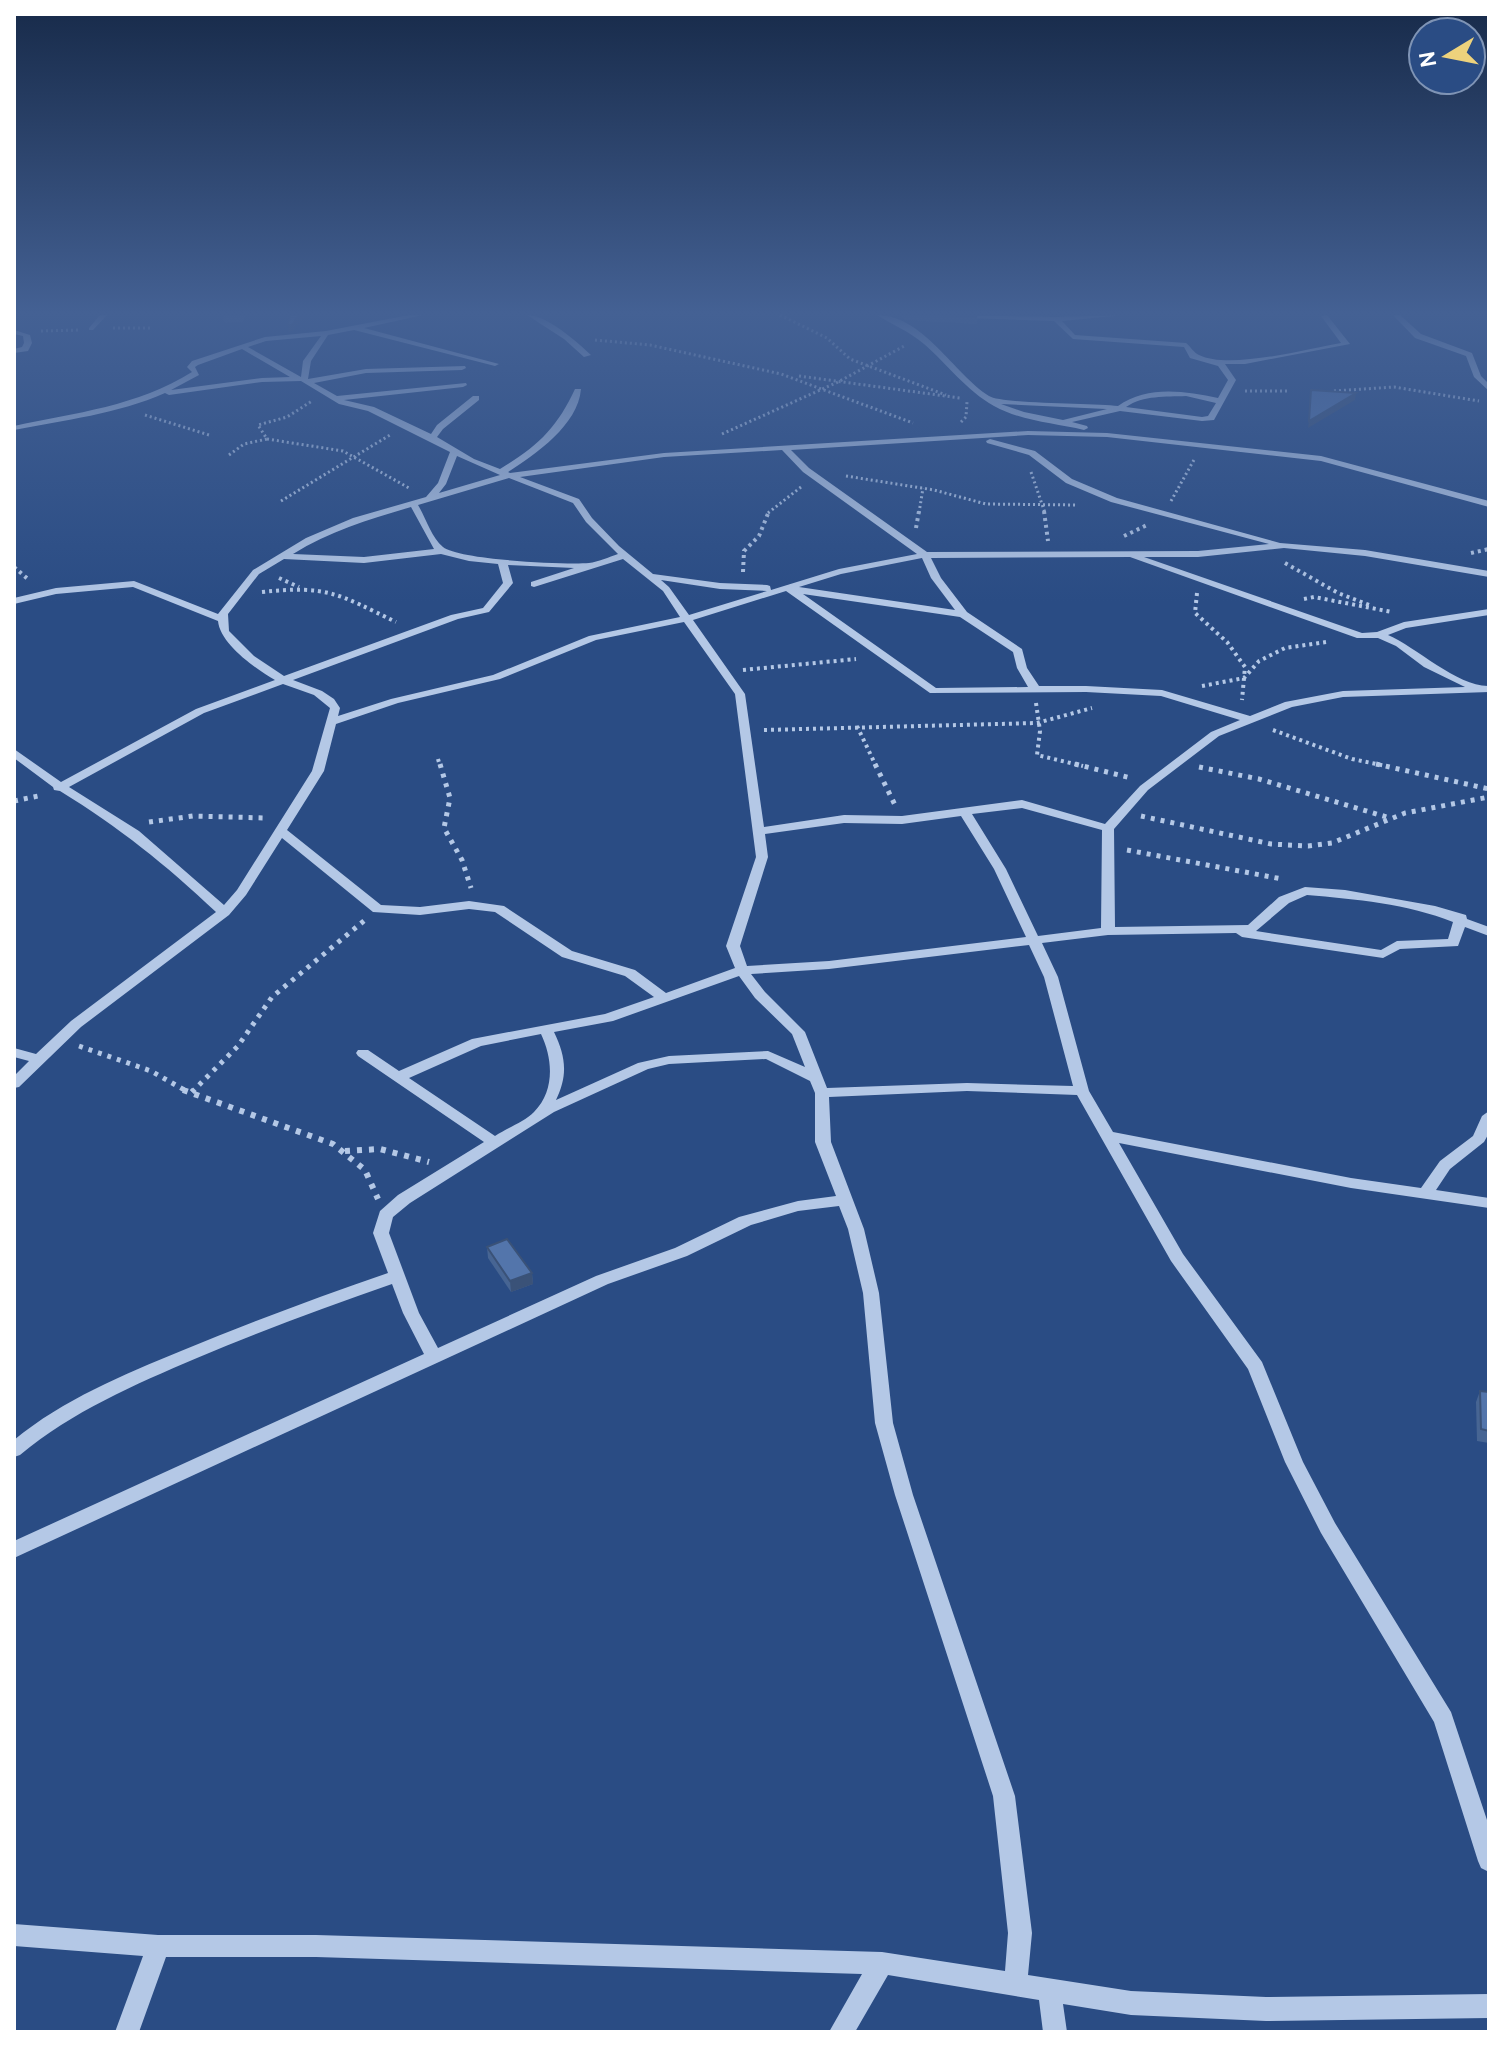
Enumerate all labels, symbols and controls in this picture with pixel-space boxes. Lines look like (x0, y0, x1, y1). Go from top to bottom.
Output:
north arrow (1407, 16, 1487, 96)
text: N (1413, 49, 1442, 69)

